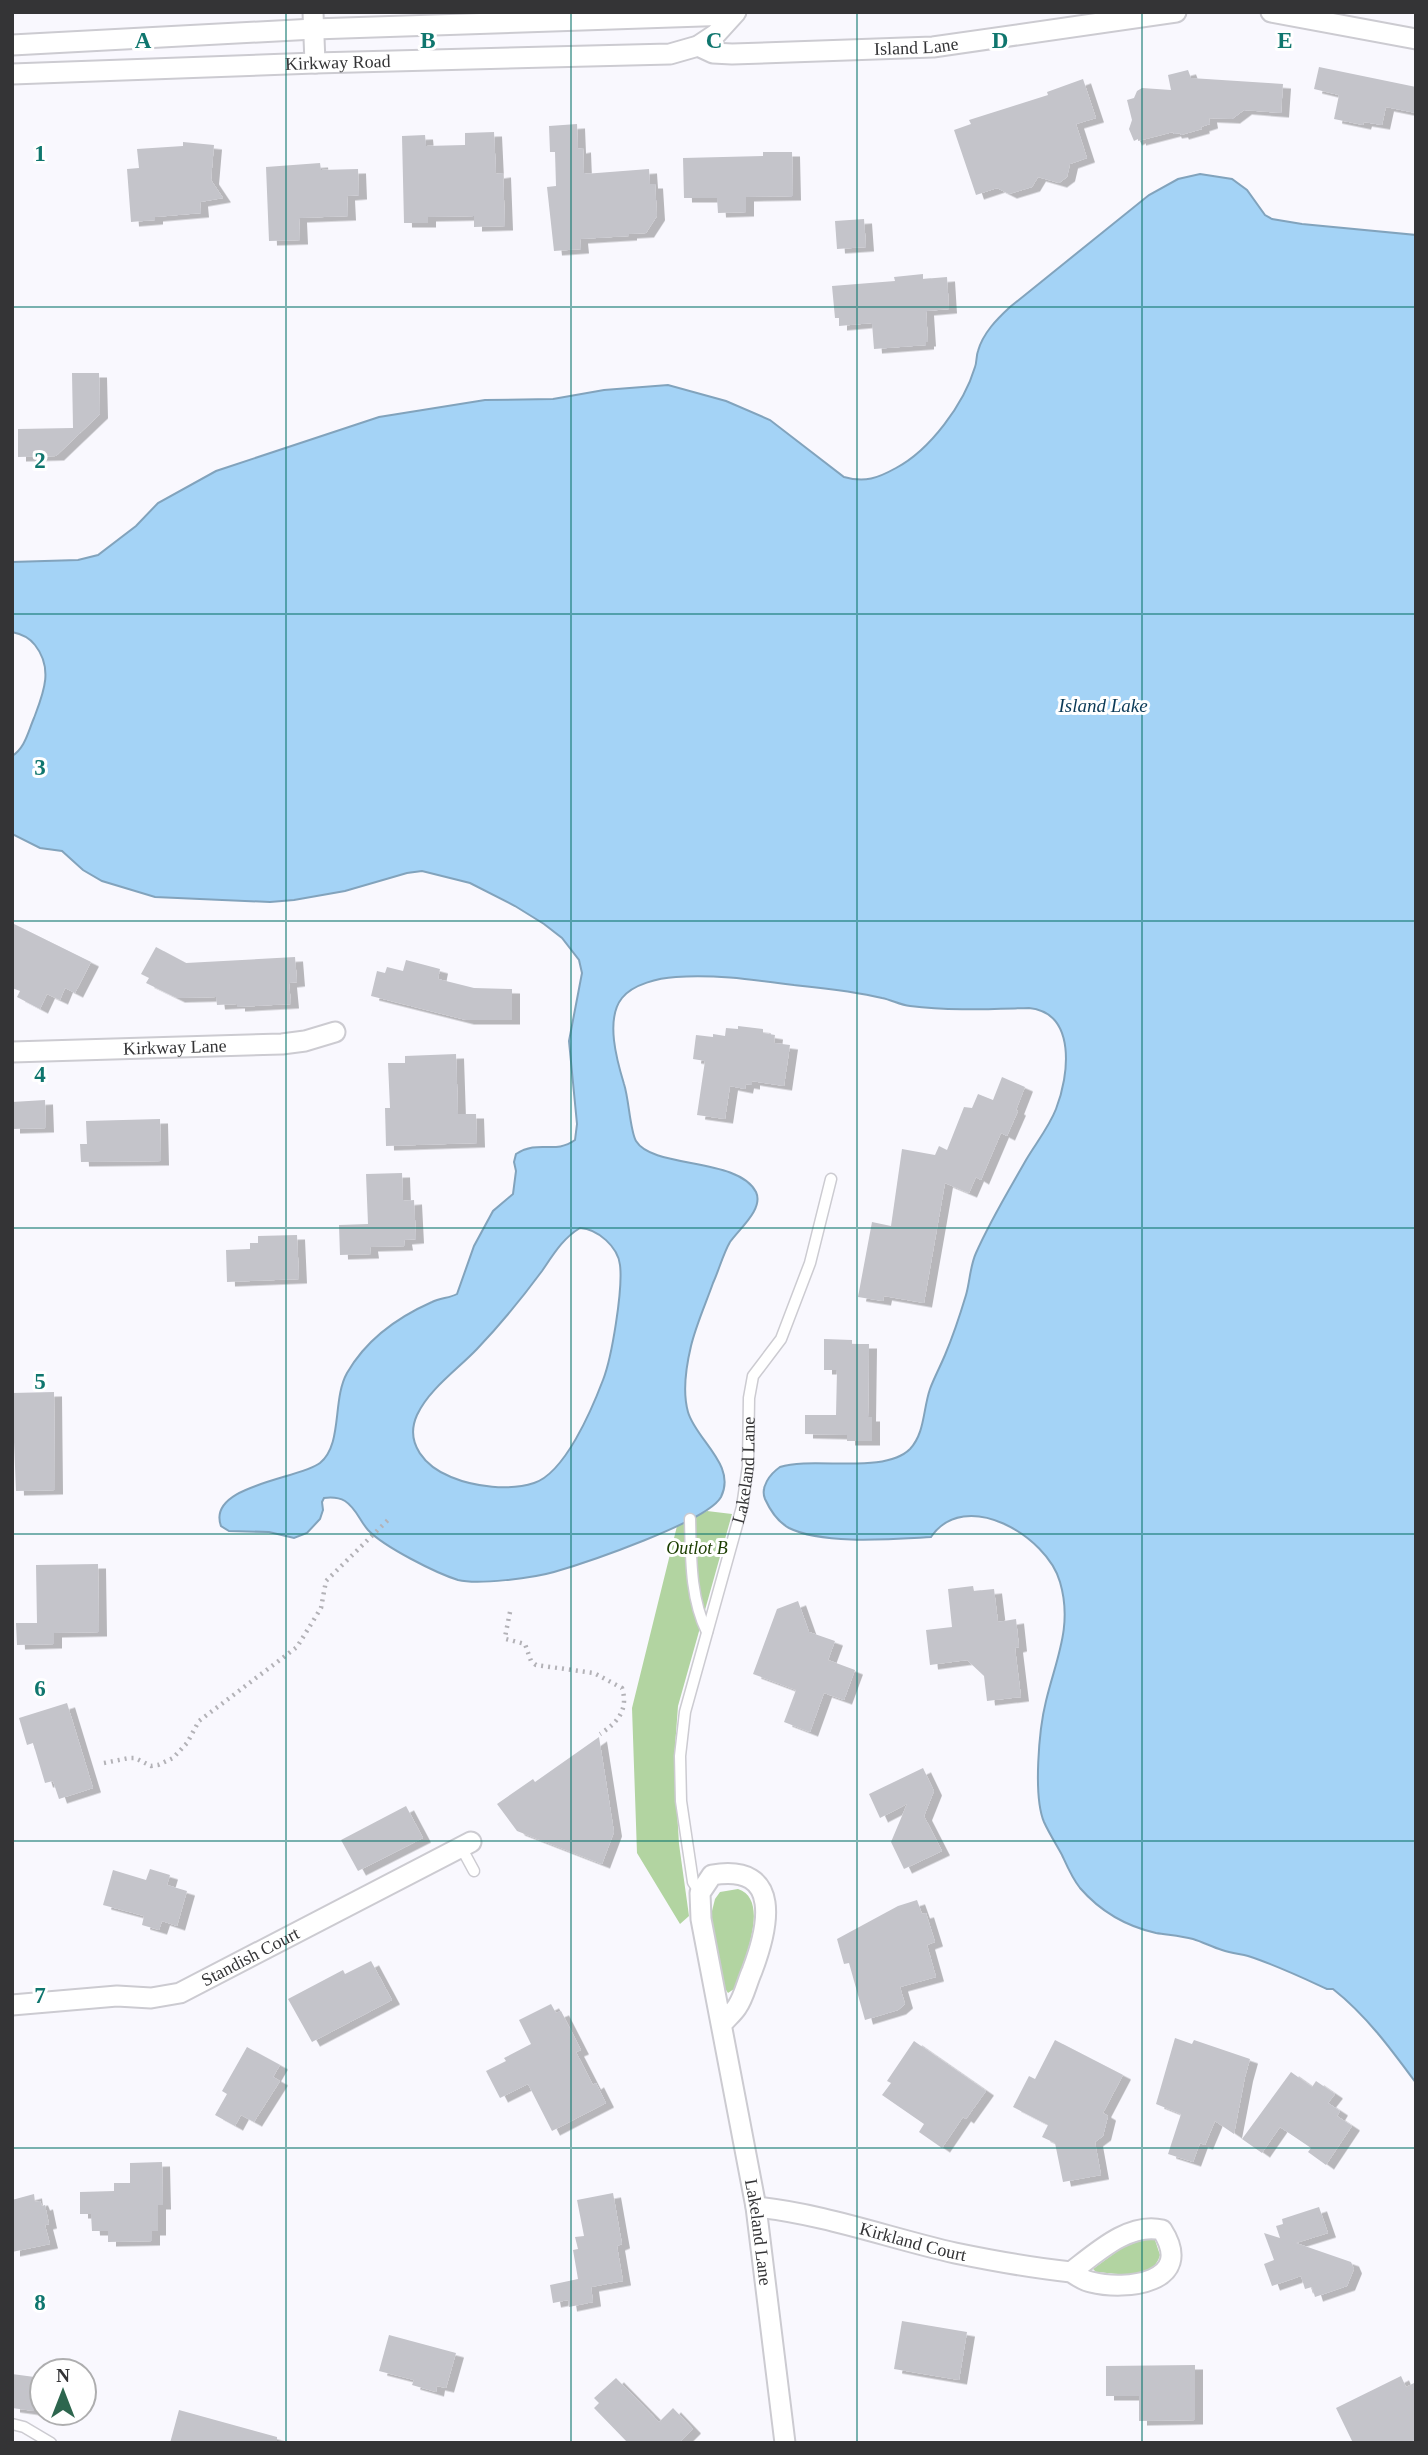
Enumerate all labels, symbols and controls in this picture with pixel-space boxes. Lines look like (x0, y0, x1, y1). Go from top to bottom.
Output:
text: A (135, 28, 152, 53)
text: B (420, 28, 436, 53)
text: C (706, 28, 722, 53)
text: D (992, 28, 1008, 53)
text: E (1277, 28, 1293, 53)
street label: Island Lane (874, 33, 960, 59)
street label: Kirkway Road (285, 51, 391, 74)
text: 1 (34, 141, 46, 166)
text: 2 (34, 448, 46, 473)
water label: Island Lake (1057, 695, 1148, 716)
text: 3 (34, 755, 46, 780)
street label: Kirkway Lane (123, 1036, 227, 1059)
text: 4 (34, 1062, 46, 1087)
text: 5 (34, 1369, 46, 1394)
street label: Lakeland Lane (728, 1417, 759, 1526)
park label: Outlot B (666, 1538, 728, 1558)
text: 6 (34, 1676, 46, 1701)
street label: Standish Court (198, 1923, 303, 1990)
text: 7 (34, 1983, 46, 2008)
street label: Lakeland Lane (741, 2177, 776, 2287)
street label: Kirkland Court (857, 2218, 968, 2265)
text: 8 (34, 2290, 46, 2315)
north arrow (28, 2357, 98, 2427)
text: N (56, 2365, 70, 2386)

